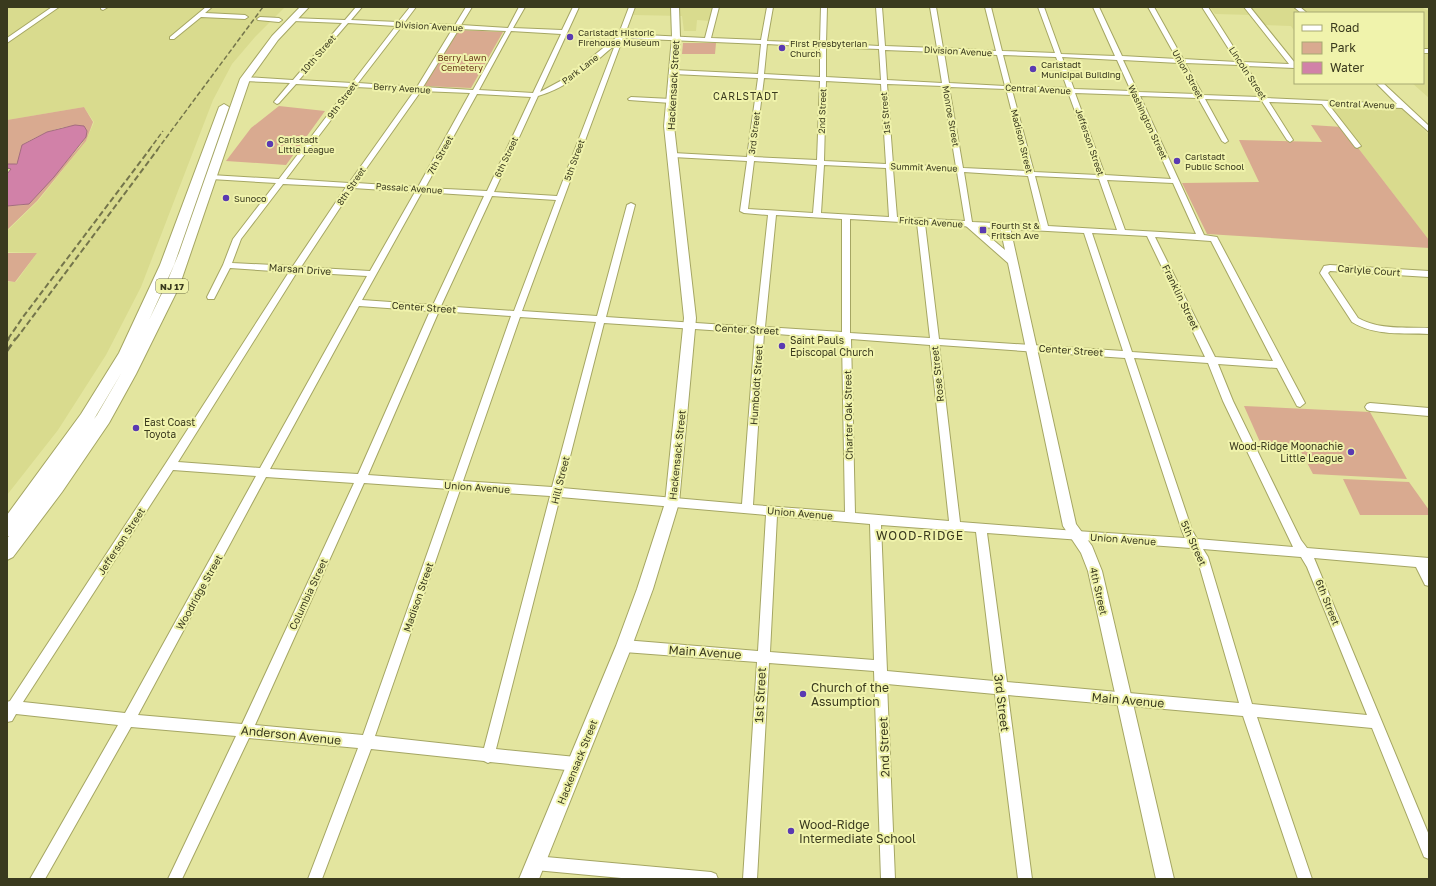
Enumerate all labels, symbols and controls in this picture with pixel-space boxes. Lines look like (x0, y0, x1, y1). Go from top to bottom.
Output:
legend (1294, 12, 1424, 84)
street label: Division Avenue (395, 19, 463, 33)
text: Road (1330, 20, 1359, 35)
place label: Carlstadt Historic Firehouse Museum (578, 27, 660, 48)
street label: 10th Street (298, 32, 338, 76)
marker: Carlstadt Historic Firehouse Museum (565, 32, 575, 42)
place label: First Presbyterian Church (790, 38, 867, 59)
street label: Hackensack Street (665, 40, 681, 130)
text: Park (1330, 40, 1356, 55)
marker: First Presbyterian Church (777, 43, 787, 53)
street label: Division Avenue (924, 44, 992, 58)
street label: Lincoln Street (1227, 45, 1269, 102)
street label: Union Street (1170, 48, 1206, 101)
park label: Berry Lawn Cemetery (438, 52, 486, 73)
street label: Park Lane (560, 52, 600, 86)
place label: Carlstadt Municipal Building (1041, 59, 1121, 80)
text: Water (1330, 60, 1364, 75)
marker: Carlstadt Municipal Building (1028, 64, 1038, 74)
street label: 9th Street (325, 79, 360, 121)
street label: Berry Avenue (373, 81, 431, 95)
street label: Central Avenue (1005, 82, 1071, 96)
street label: Washington Street (1126, 83, 1170, 161)
street label: Monroe Street (940, 85, 962, 148)
street label: 2nd Street (816, 88, 828, 134)
district label: CARLSTADT (713, 90, 779, 102)
street label: 1st Street (878, 91, 892, 134)
street label: Central Avenue (1329, 97, 1395, 111)
street label: Jefferson Street (1073, 107, 1107, 177)
street label: Madison Street (1009, 108, 1035, 174)
street label: 3rd Street (746, 111, 762, 155)
street label: 7th Street (425, 133, 455, 176)
place label: Carlstadt Little League (278, 134, 334, 155)
street label: 6th Street (492, 135, 520, 179)
street label: 5th Street (561, 137, 587, 182)
marker: Carlstadt Little League (265, 139, 275, 149)
place label: Carlstadt Public School (1185, 151, 1244, 172)
marker: Carlstadt Public School (1172, 156, 1182, 166)
street label: Summit Avenue (890, 160, 958, 174)
street label: 8th Street (334, 165, 368, 207)
street label: Passaic Avenue (375, 180, 443, 196)
marker: Sunoco (221, 193, 231, 203)
place label: Sunoco (234, 193, 266, 204)
street label: Fritsch Avenue (899, 214, 963, 230)
place label: Fourth St & Fritsch Ave (991, 220, 1040, 241)
marker: Fourth St & Fritsch Ave (978, 225, 988, 235)
street label: Marsan Drive (268, 261, 332, 277)
street label: Franklin Street (1160, 262, 1202, 332)
street label: Carlyle Court (1337, 262, 1401, 278)
road number: NJ 17 (156, 279, 188, 293)
street label: Center Street (391, 299, 457, 315)
street label: Center Street (715, 321, 779, 337)
place label: Saint Pauls Episcopal Church (790, 334, 874, 358)
marker: Saint Pauls Episcopal Church (777, 341, 787, 351)
street label: Center Street (1038, 342, 1104, 358)
street label: Humboldt Street (747, 345, 765, 425)
street label: Rose Street (928, 346, 946, 402)
street label: Charter Oak Street (841, 370, 855, 460)
street label: Hackensack Street (666, 409, 688, 501)
place label: East Coast Toyota (144, 416, 195, 440)
marker: East Coast Toyota (131, 423, 141, 433)
place label: Wood-Ridge Moonachie Little League (1229, 440, 1343, 464)
marker: Wood-Ridge Moonachie Little League (1346, 447, 1356, 457)
street label: Hill Street (548, 455, 572, 505)
street label: Union Avenue (444, 479, 511, 495)
street label: Union Avenue (767, 504, 834, 522)
street label: Jefferson Street (95, 505, 147, 577)
street label: 5th Street (1179, 519, 1209, 567)
district label: WOOD-RIDGE (876, 528, 964, 543)
street label: Union Avenue (1090, 531, 1157, 547)
street label: Woodridge Street (173, 552, 225, 632)
street label: Columbia Street (286, 556, 330, 632)
street label: Madison Street (401, 561, 435, 633)
street label: 4th Street (1088, 566, 1110, 616)
street label: 6th Street (1313, 577, 1343, 627)
street label: Main Avenue (668, 642, 742, 662)
street label: 1st Street (751, 667, 769, 723)
street label: 3rd Street (991, 674, 1013, 733)
place label: Church of the Assumption (811, 680, 889, 709)
marker: Church of the Assumption (798, 689, 808, 699)
street label: Main Avenue (1091, 689, 1165, 711)
street label: 2nd Street (875, 716, 893, 777)
street label: Hackensack Street (555, 718, 599, 806)
street label: Anderson Avenue (240, 722, 342, 748)
place label: Wood-Ridge Intermediate School (799, 817, 916, 846)
marker: Wood-Ridge Intermediate School (786, 826, 796, 836)

